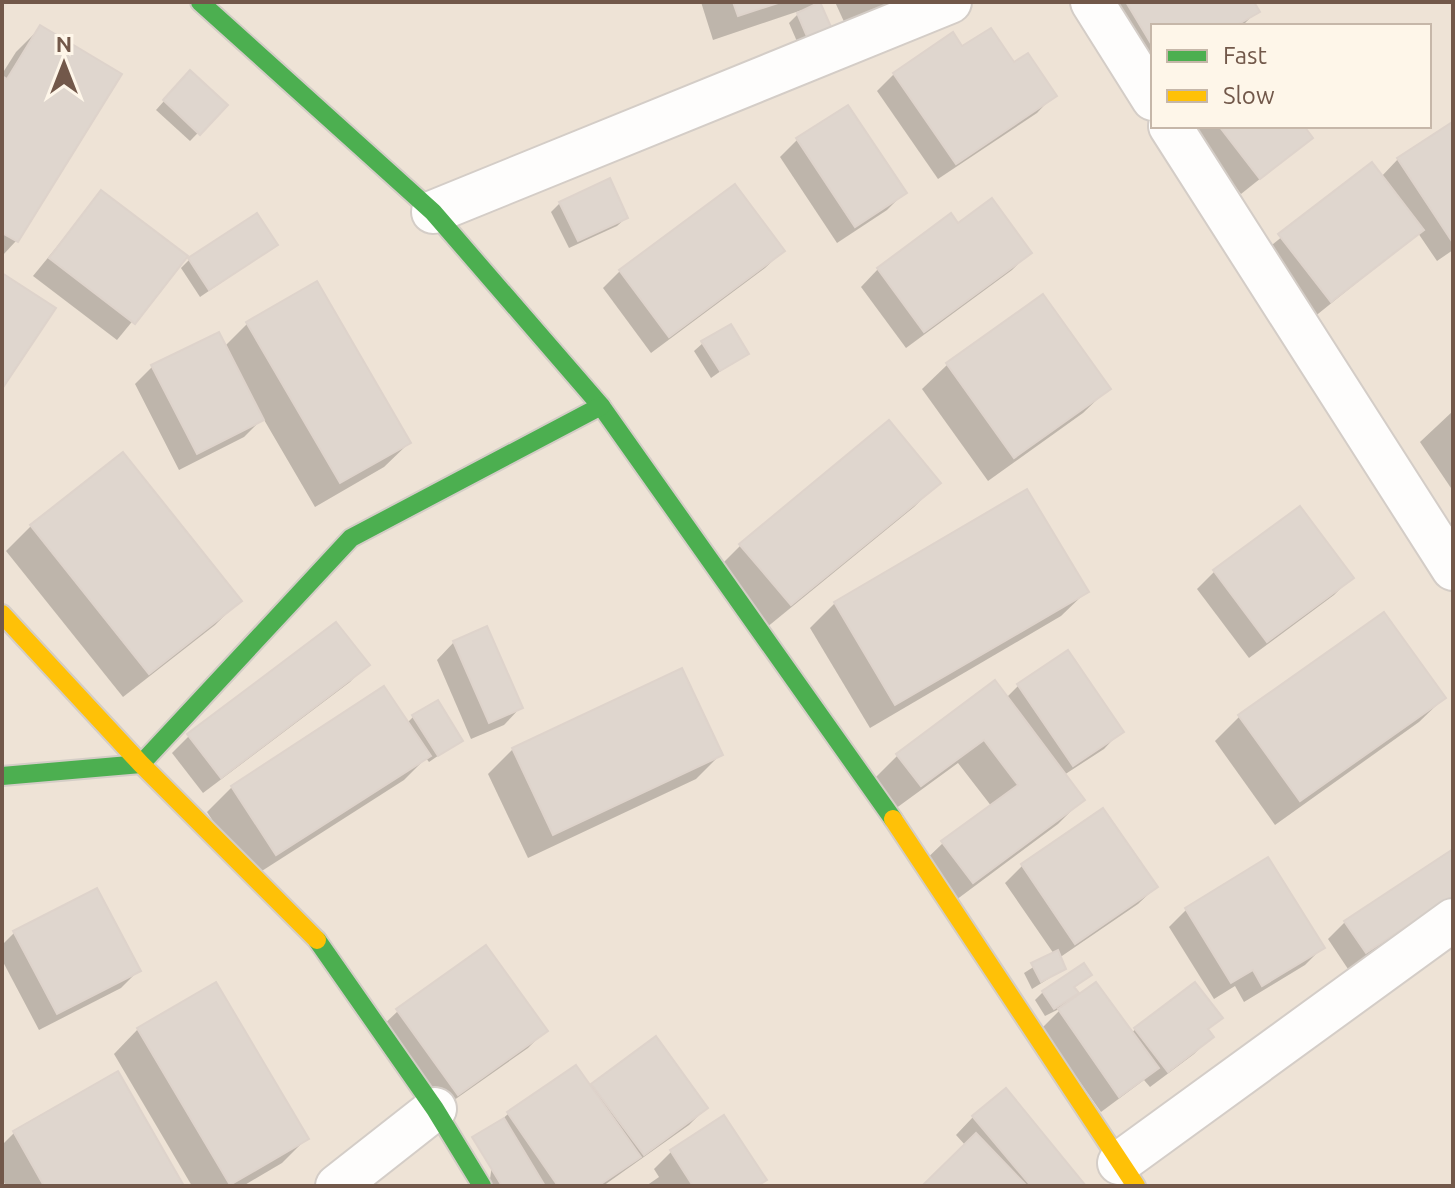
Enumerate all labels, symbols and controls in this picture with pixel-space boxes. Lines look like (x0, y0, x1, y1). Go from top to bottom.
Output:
north arrow (24, 24, 104, 104)
legend (1151, 24, 1431, 128)
text: N (56, 31, 72, 56)
text: Fast (1223, 42, 1267, 69)
text: Slow (1223, 82, 1275, 109)

